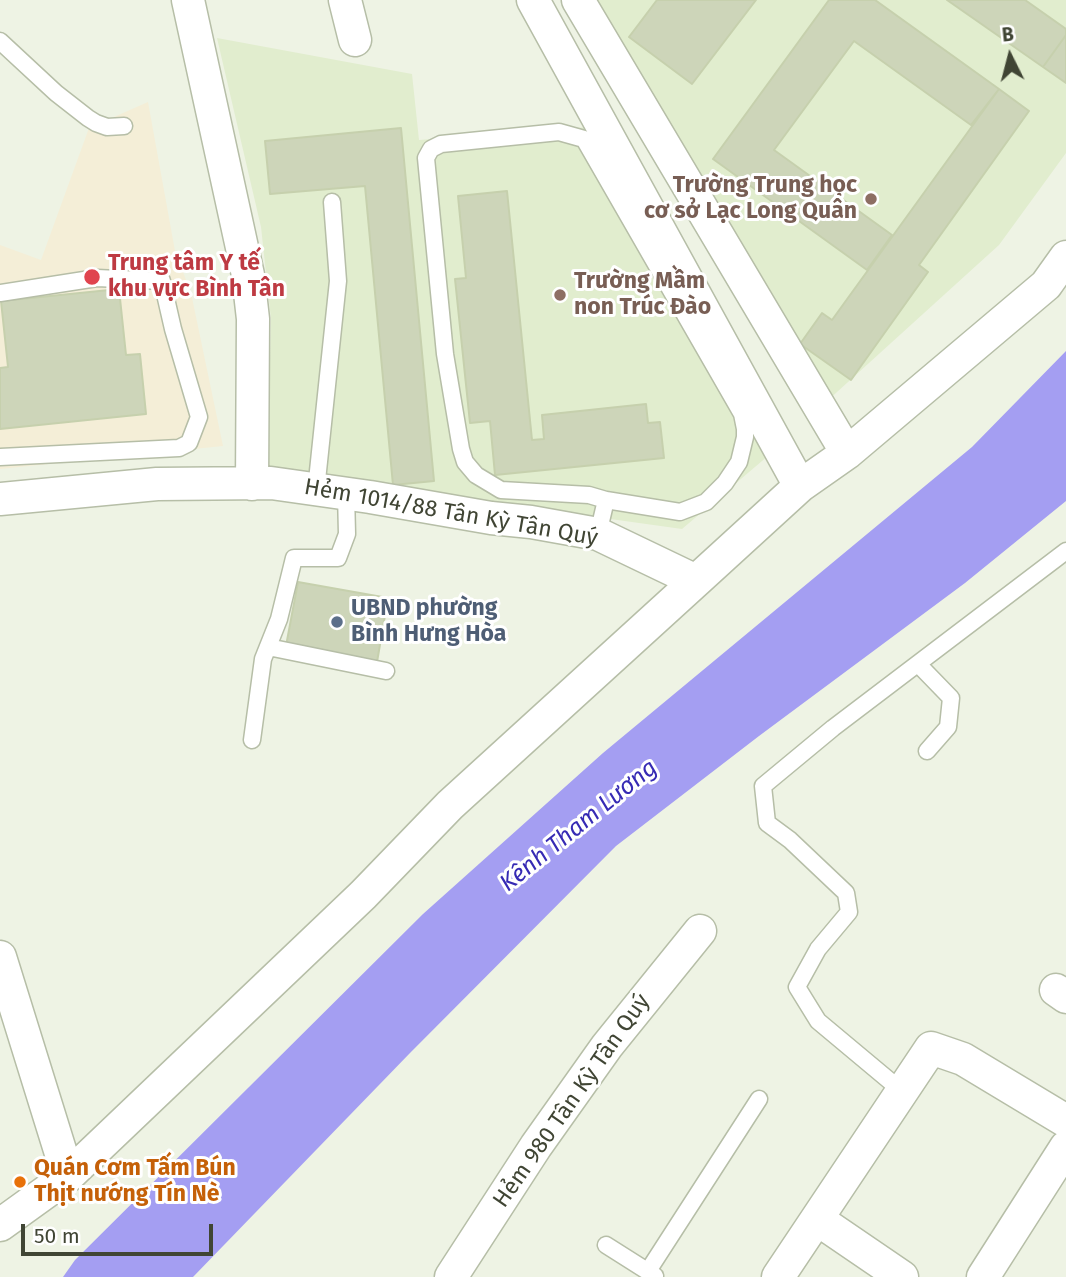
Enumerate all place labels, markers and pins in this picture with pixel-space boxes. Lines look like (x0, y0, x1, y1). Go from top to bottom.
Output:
place label: Trường Trung học cơ sở Lạc Long Quân (644, 172, 857, 226)
marker: Trường Trung học cơ sở Lạc Long Quân (863, 191, 879, 207)
place label: Trung tâm Y tế khu vực Bình Tân (108, 250, 285, 304)
marker: Trung tâm Y tế khu vực Bình Tân (82, 267, 102, 287)
place label: Trường Mầm non Trúc Đào (574, 268, 711, 322)
marker: Trường Mầm non Trúc Đào (552, 287, 568, 303)
place label: UBND phường Bình Hưng Hòa (351, 595, 506, 649)
marker: UBND phường Bình Hưng Hòa (329, 614, 345, 630)
place label: Quán Cơm Tấm Bún Thịt nướng Tín Nè (34, 1155, 236, 1209)
marker: Quán Cơm Tấm Bún Thịt nướng Tín Nè (12, 1174, 28, 1190)

